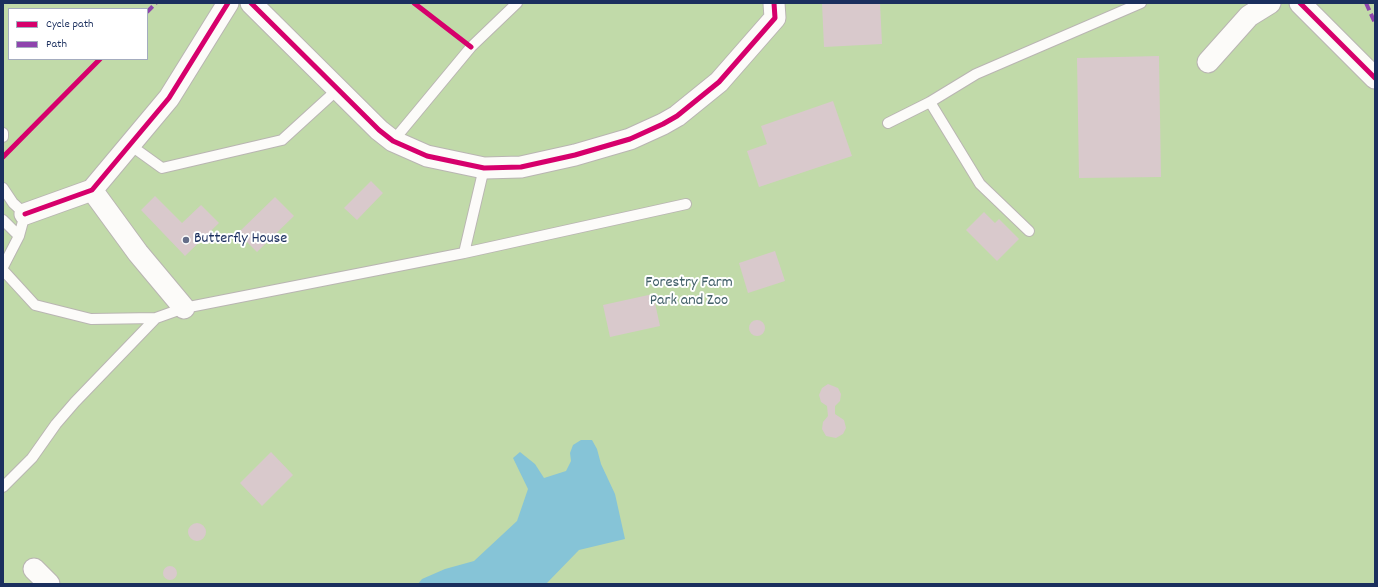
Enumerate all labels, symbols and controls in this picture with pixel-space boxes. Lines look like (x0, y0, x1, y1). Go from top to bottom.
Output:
legend (8, 8, 148, 60)
text: Cycle path (46, 16, 94, 33)
text: Path (46, 36, 67, 53)
place label: Butterfly House (194, 230, 287, 250)
marker: Butterfly House (181, 235, 191, 245)
park label: Forestry Farm Park and Zoo (645, 274, 733, 312)

